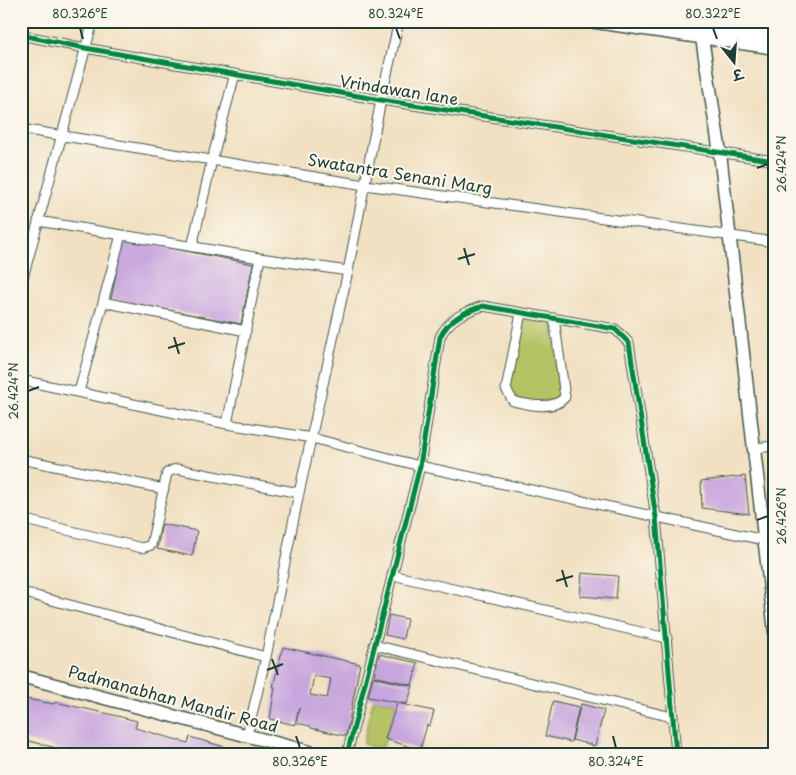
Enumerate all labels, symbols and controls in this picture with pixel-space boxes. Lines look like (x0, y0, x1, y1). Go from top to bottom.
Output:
text: 80.326°E (52, 4, 108, 22)
text: 80.324°E (368, 4, 424, 22)
text: 80.322°E (685, 4, 741, 22)
north arrow (708, 38, 758, 88)
text: उ (729, 63, 747, 87)
street label: Vrindawan lane (338, 68, 461, 110)
text: 26.424°N (772, 135, 790, 193)
street label: Swatantra Senani Marg (306, 147, 494, 199)
text: 26.424°N (4, 362, 22, 420)
text: 26.426°N (772, 487, 790, 545)
street label: Padmanabhan Mandir Road (66, 658, 281, 738)
text: 80.326°E (272, 752, 328, 770)
text: 80.324°E (588, 752, 644, 770)

